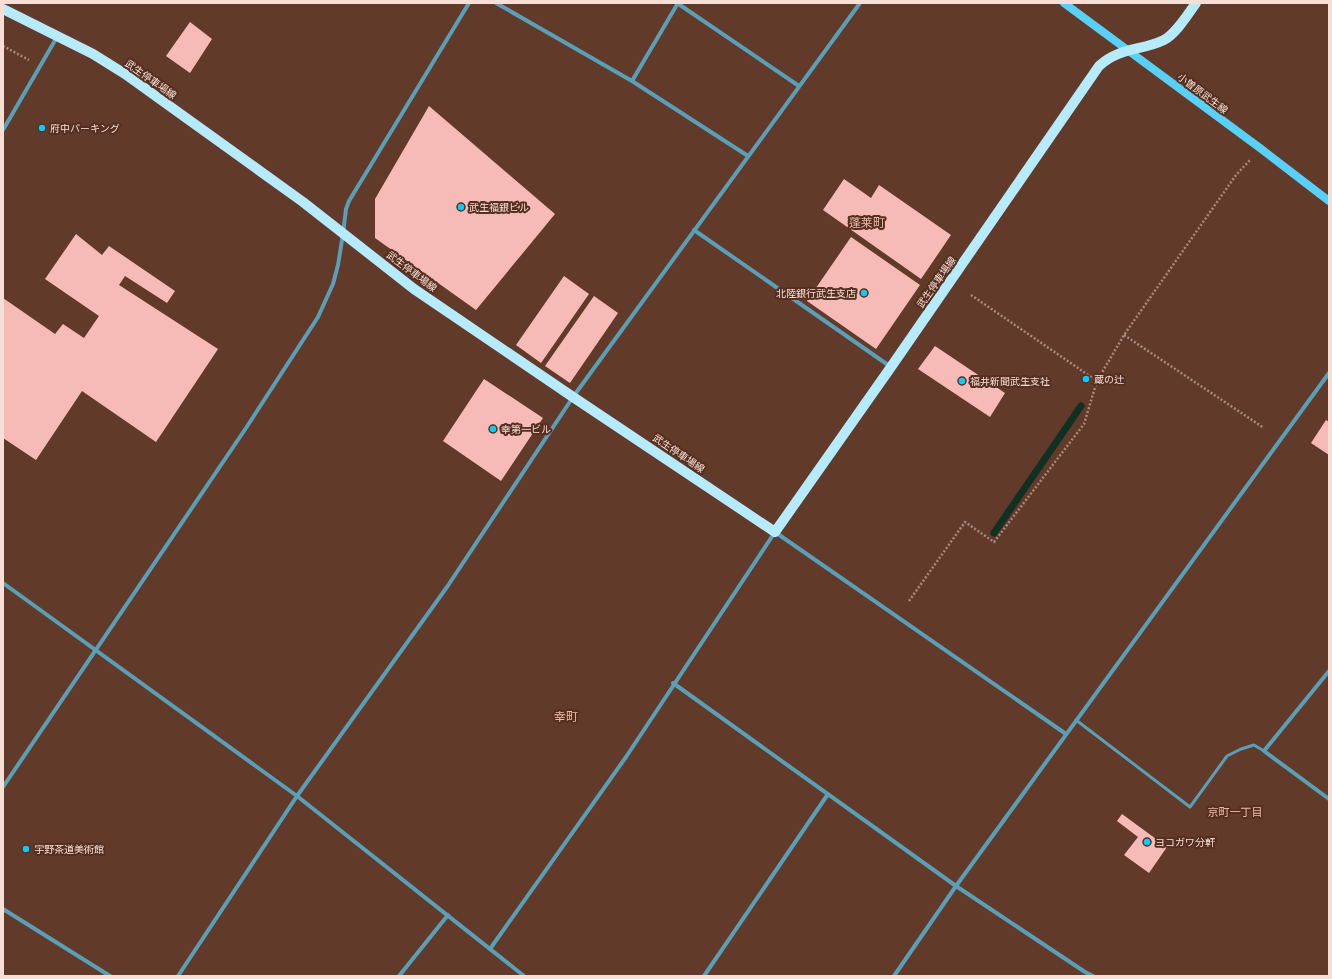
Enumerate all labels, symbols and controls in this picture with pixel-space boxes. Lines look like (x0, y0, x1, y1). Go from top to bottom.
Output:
street label: 武生停車場線 (122, 57, 179, 102)
street label: 小曽原武生線 (1175, 70, 1231, 117)
place label: 府中パーキング (50, 122, 120, 135)
marker: 府中パーキング (37, 123, 47, 133)
place label: 武生福銀ビル (469, 201, 529, 214)
marker: 武生福銀ビル (456, 202, 466, 212)
district label: 蓬莱町 (849, 215, 885, 230)
street label: 武生停車場線 (384, 248, 440, 295)
street label: 武生停車場線 (914, 254, 959, 311)
place label: 北陸銀行武生支店 (776, 287, 856, 300)
marker: 北陸銀行武生支店 (859, 288, 869, 298)
place label: 蔵の辻 (1094, 373, 1124, 386)
marker: 蔵の辻 (1081, 374, 1091, 384)
place label: 福井新聞武生支社 (970, 375, 1050, 388)
marker: 福井新聞武生支社 (957, 376, 967, 386)
place label: 幸第一ビル (501, 423, 551, 436)
marker: 幸第一ビル (488, 424, 498, 434)
street label: 武生停車場線 (650, 431, 707, 476)
district label: 幸町 (554, 709, 578, 724)
district label: 京町一丁目 (1208, 805, 1263, 819)
place label: ヨコガワ分軒 (1155, 836, 1215, 849)
marker: ヨコガワ分軒 (1142, 837, 1152, 847)
place label: 宇野茶道美術館 (34, 843, 104, 856)
marker: 宇野茶道美術館 (21, 844, 31, 854)

